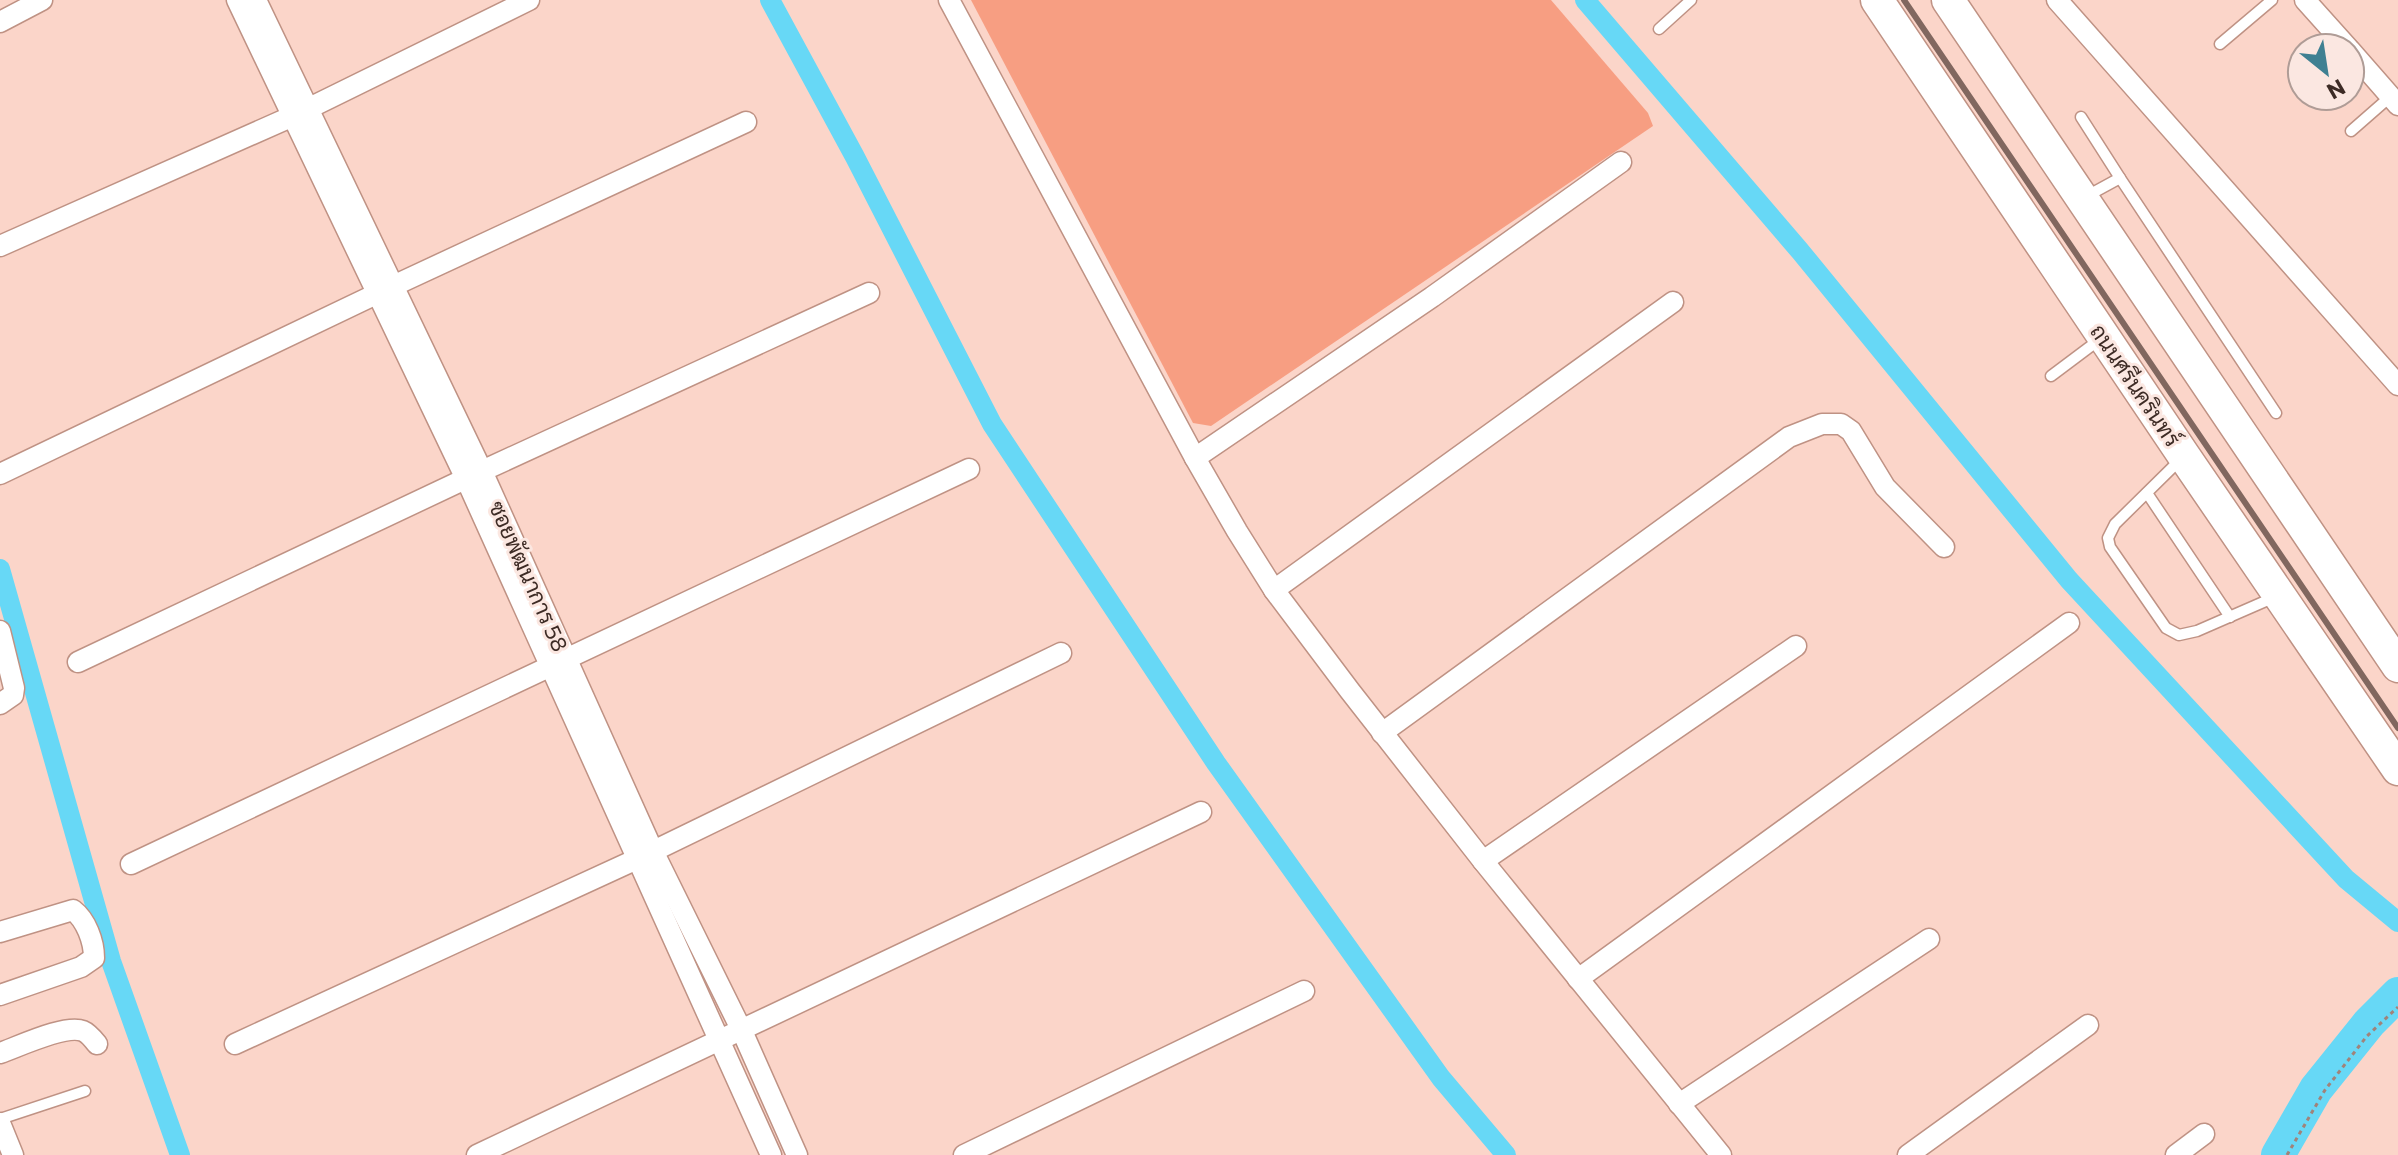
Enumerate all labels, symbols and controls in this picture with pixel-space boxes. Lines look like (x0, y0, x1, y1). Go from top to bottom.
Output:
north arrow (2286, 32, 2366, 112)
text: N (2322, 74, 2350, 106)
street label: ถนนศรีนครินทร์ (2085, 319, 2187, 451)
street label: ซอยพัฒนาการ 58 (484, 496, 574, 656)

